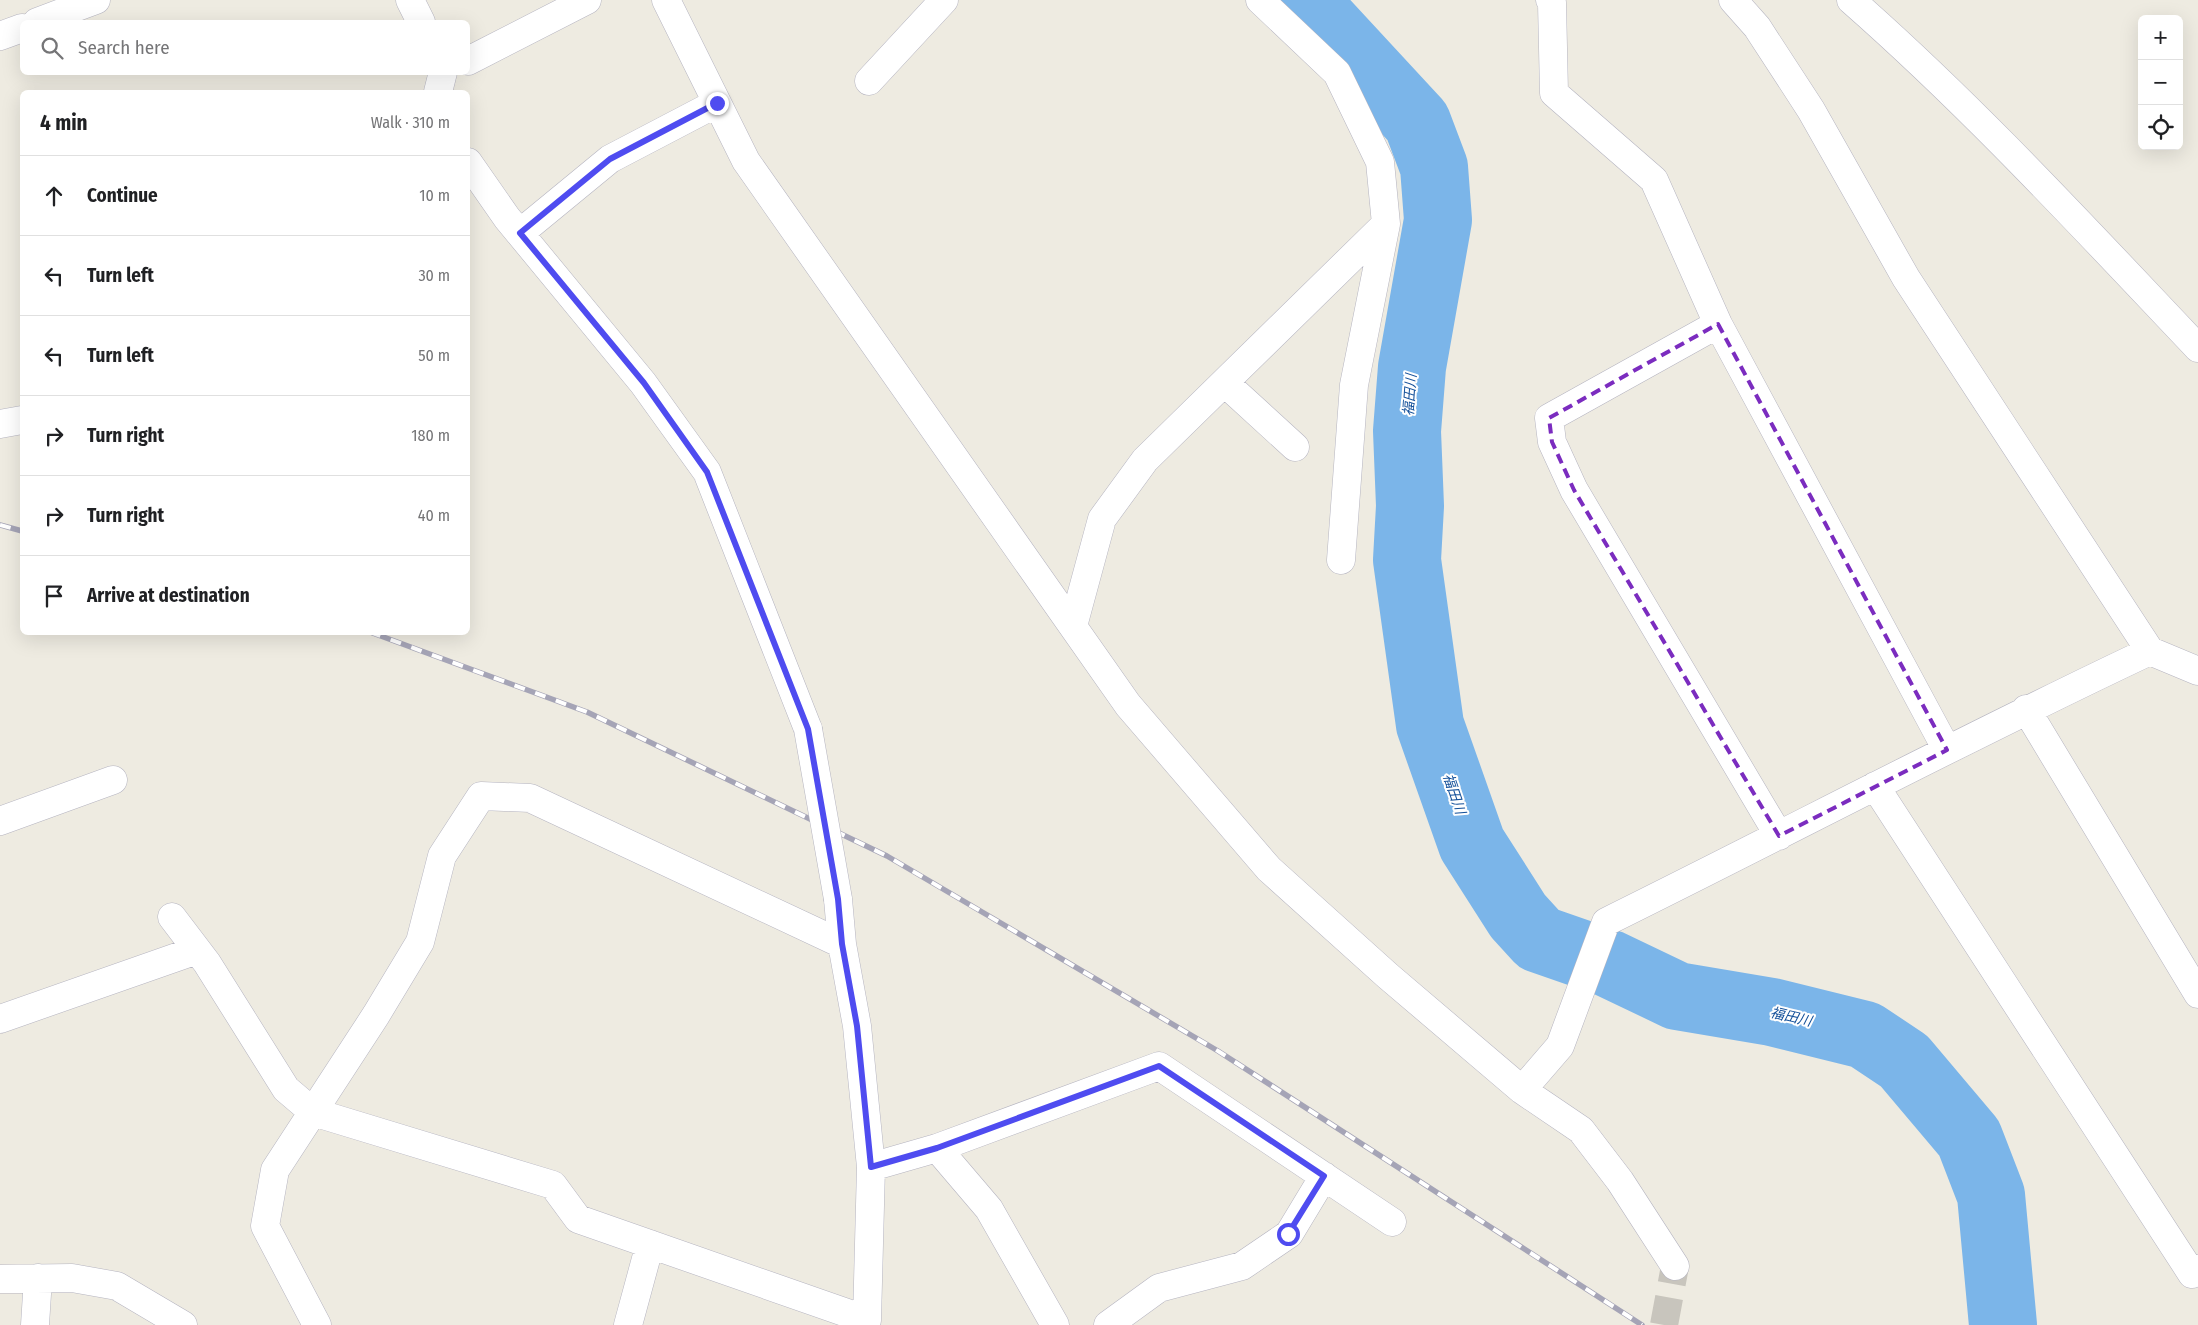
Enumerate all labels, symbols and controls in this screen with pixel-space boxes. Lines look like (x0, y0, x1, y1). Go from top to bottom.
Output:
map controls (2138, 15, 2183, 150)
button: + (2138, 15, 2183, 60)
search box (20, 20, 470, 75)
icon: search (38, 34, 66, 62)
text: Search here (78, 36, 170, 59)
button: − (2138, 60, 2183, 105)
route end (706, 92, 729, 115)
button: locate (2138, 105, 2183, 150)
text: 4 min (40, 110, 88, 136)
text: Walk · 310 m (371, 113, 450, 132)
icon: ahead (40, 182, 68, 210)
text: Continue (87, 184, 158, 207)
text: 10 m (419, 186, 450, 205)
icon: left (40, 262, 68, 290)
text: Turn left (87, 264, 154, 287)
text: 30 m (418, 266, 450, 285)
icon: left (40, 342, 68, 370)
text: Turn left (87, 344, 154, 367)
text: 50 m (418, 346, 450, 365)
water label: 福田川 (1400, 371, 1420, 417)
icon: right (40, 422, 68, 450)
text: Turn right (87, 424, 164, 447)
text: 180 m (411, 426, 450, 445)
icon: right (40, 502, 68, 530)
text: Turn right (87, 504, 164, 527)
text: 40 m (418, 506, 450, 525)
icon: arrive (40, 582, 68, 610)
text: Arrive at destination (87, 584, 250, 607)
water label: 福田川 (1439, 771, 1470, 819)
water label: 福田川 (1769, 1004, 1815, 1030)
route start (1277, 1223, 1300, 1246)

